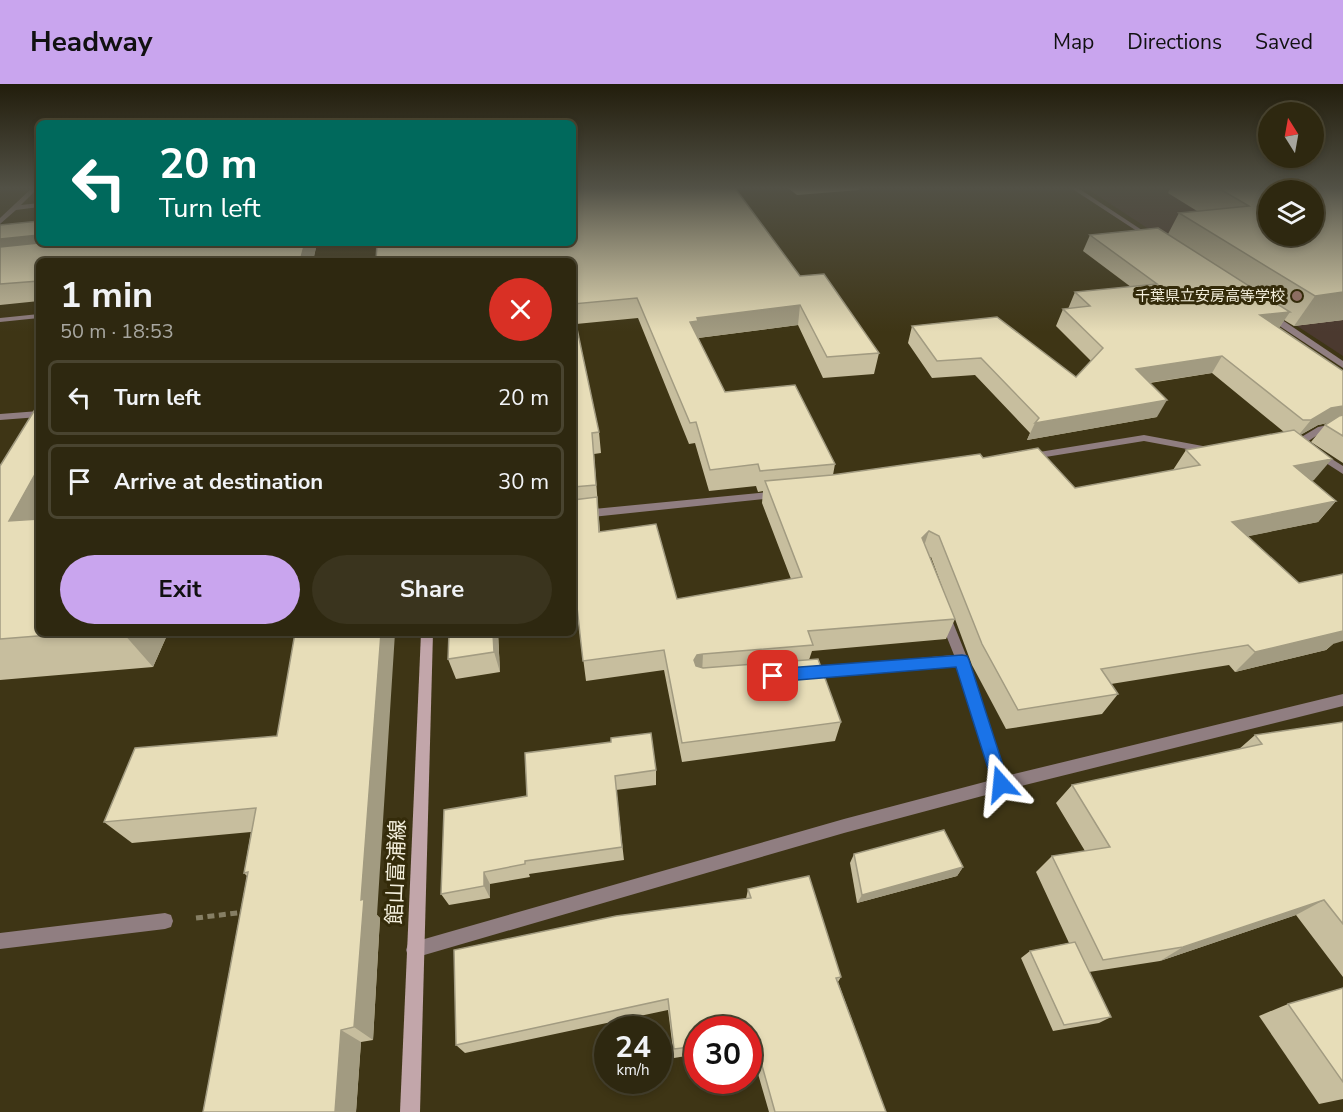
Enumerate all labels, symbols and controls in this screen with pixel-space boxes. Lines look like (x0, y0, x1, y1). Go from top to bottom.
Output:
text: Headway (30, 23, 152, 61)
text: Map (1053, 28, 1094, 56)
text: Directions (1127, 28, 1222, 56)
text: Saved (1255, 28, 1313, 56)
north arrow (1258, 102, 1324, 168)
map controls (1258, 102, 1324, 246)
text: 20 m (159, 136, 258, 193)
icon: left (60, 144, 138, 222)
button: layers (1258, 180, 1324, 246)
text: Turn left (159, 190, 260, 227)
text: 1 min (60, 271, 153, 320)
button: close (489, 278, 552, 341)
place label: 千葉県立安房高等学校 (1135, 286, 1285, 306)
marker: 千葉県立安房高等学校 (1290, 289, 1304, 303)
text: 50 m · 18:53 (60, 318, 174, 345)
icon: left (63, 381, 96, 414)
text: Turn left (114, 383, 201, 413)
text: 20 m (498, 383, 549, 413)
icon: arrive (63, 465, 96, 498)
text: Arrive at destination (114, 467, 323, 497)
text: 30 m (498, 467, 549, 497)
button: Exit (60, 555, 300, 624)
button: Share (312, 555, 552, 624)
pin (747, 650, 798, 701)
icon: arrive (756, 659, 789, 692)
position arrow (969, 752, 1033, 816)
street label: 館山富浦線 (380, 819, 412, 925)
speed limit sign: 30 (684, 1016, 762, 1094)
text: 24 (615, 1027, 651, 1068)
text: km/h (616, 1060, 650, 1080)

